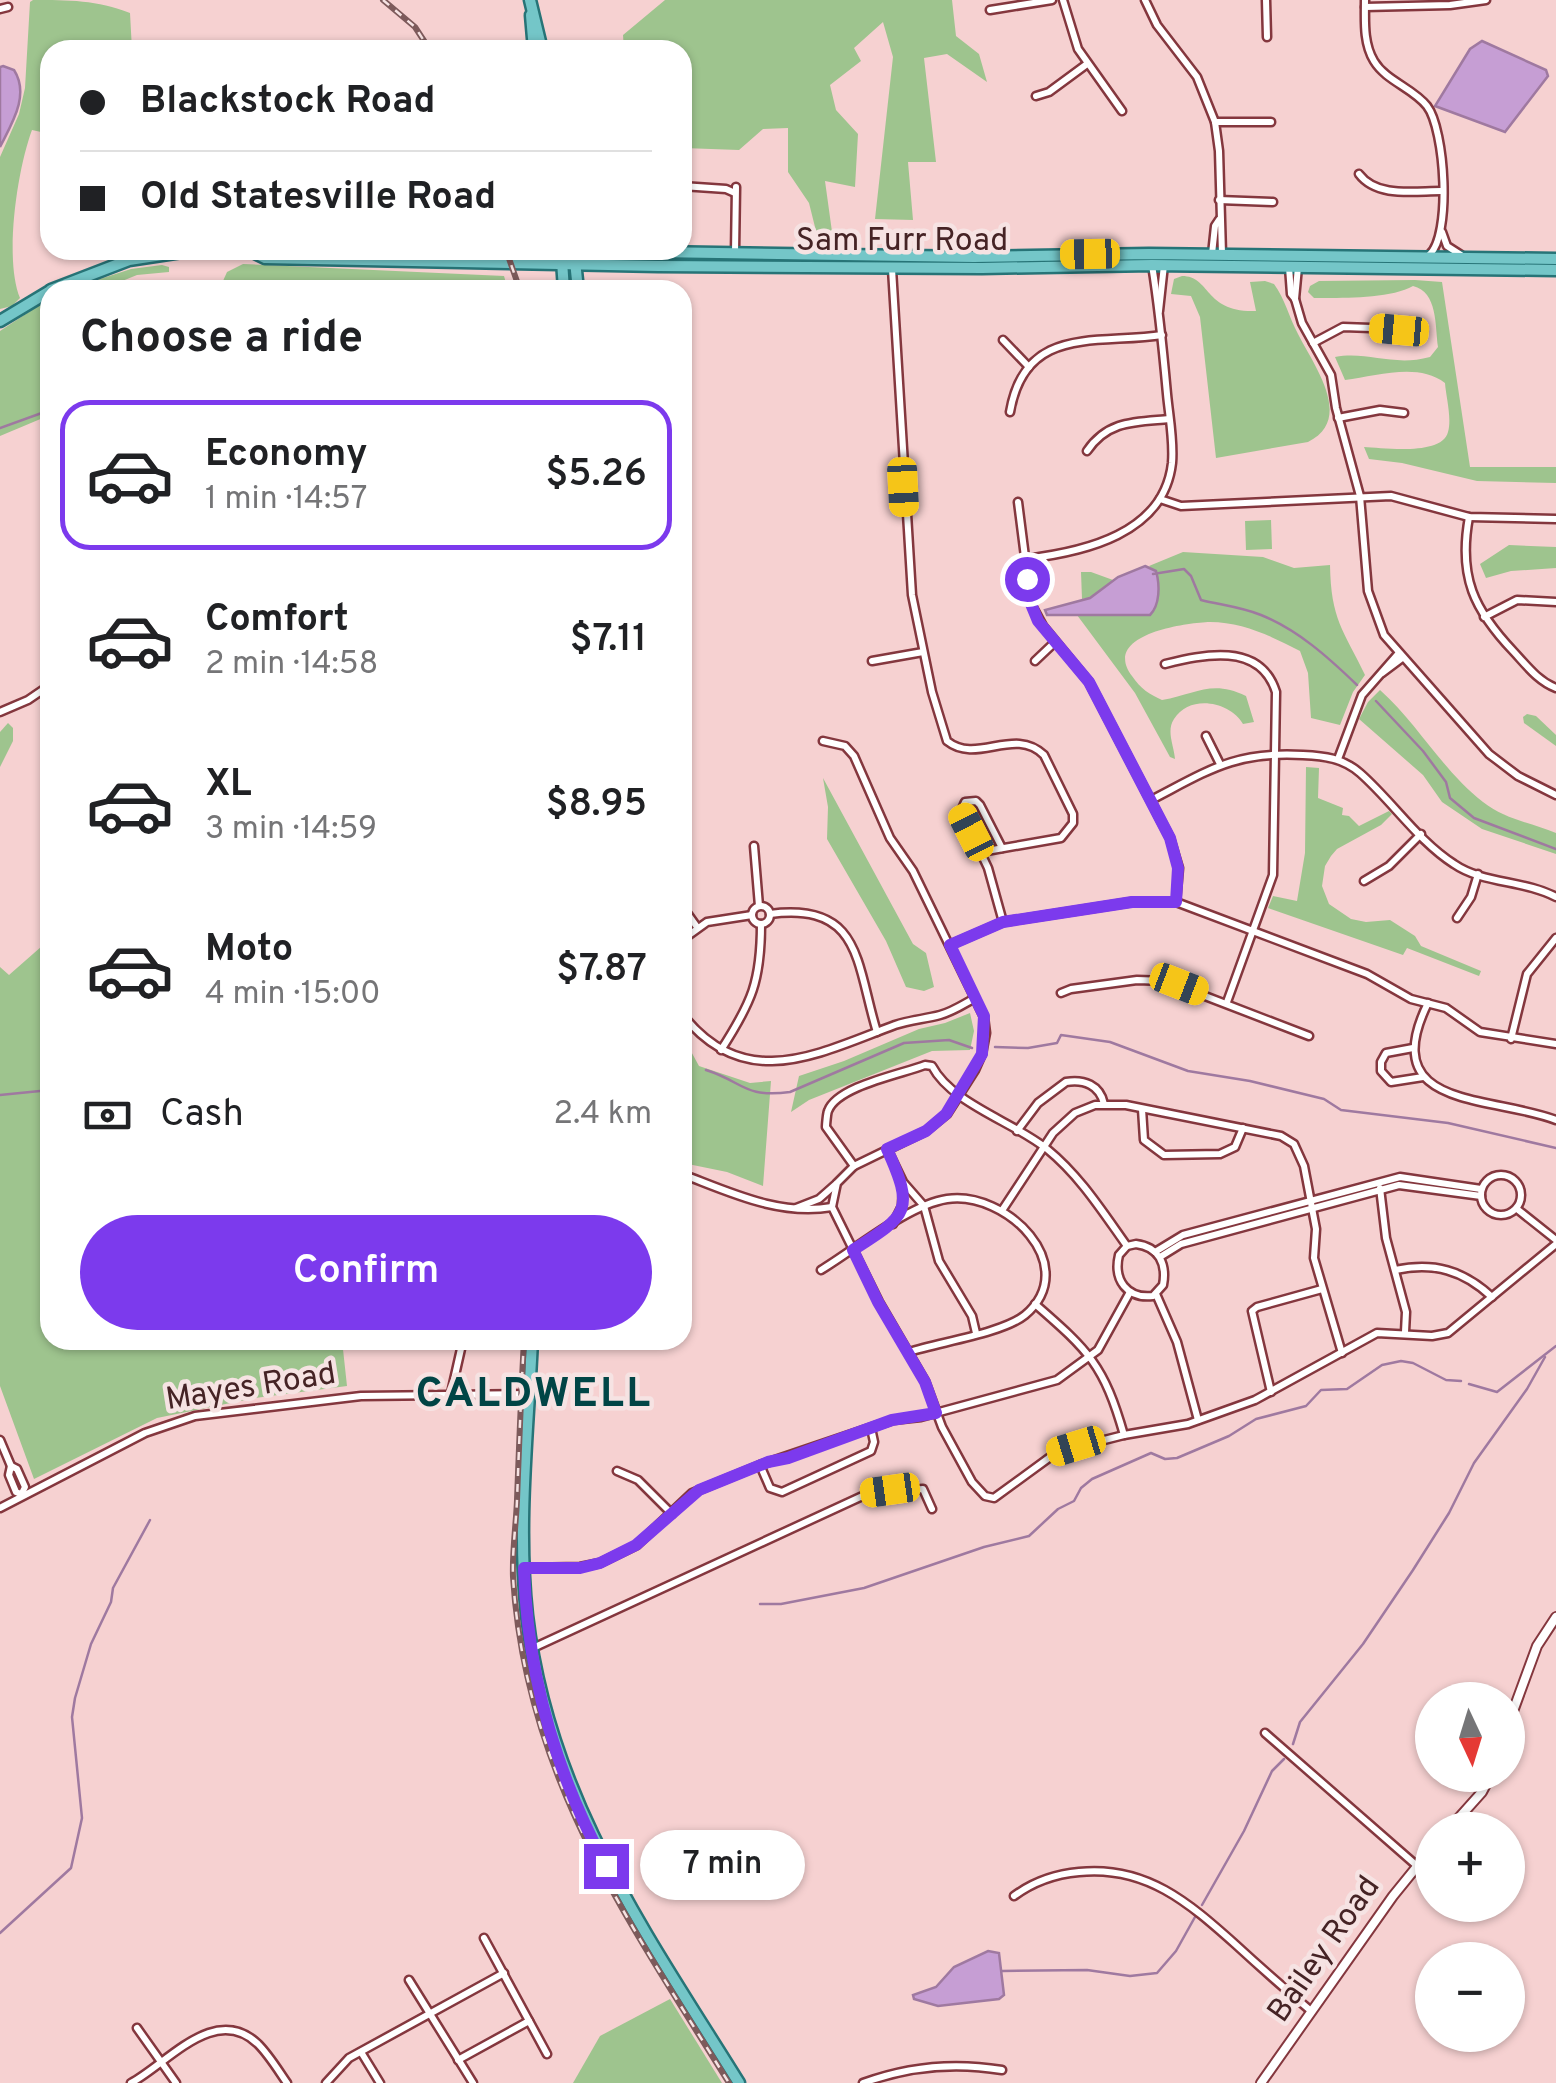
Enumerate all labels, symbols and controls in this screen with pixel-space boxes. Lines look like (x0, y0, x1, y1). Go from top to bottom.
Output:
text: Blackstock Road (140, 78, 435, 127)
text: Old Statesville Road (140, 174, 496, 223)
street label: Sam Furr Road (796, 222, 1008, 262)
car (1060, 238, 1120, 270)
text: Choose a ride (80, 311, 363, 368)
car (1368, 312, 1430, 348)
icon: car (85, 430, 175, 520)
text: Economy (205, 431, 367, 480)
text: $5.26 (546, 451, 647, 500)
car (886, 456, 920, 518)
text: 1 min · 14:57 (205, 480, 367, 520)
route start (1005, 557, 1050, 602)
icon: car (85, 595, 175, 685)
text: Comfort (205, 596, 349, 645)
text: $7.11 (570, 616, 647, 665)
text: 2 min · 14:58 (205, 645, 378, 685)
icon: car (85, 760, 175, 850)
text: XL (205, 761, 252, 810)
text: $8.95 (546, 781, 647, 830)
car (944, 798, 998, 866)
text: 3 min · 14:59 (205, 810, 377, 850)
icon: car (85, 925, 175, 1015)
text: Moto (205, 926, 293, 975)
text: $7.87 (556, 946, 647, 995)
car (1146, 959, 1212, 1009)
text: 4 min · 15:00 (205, 975, 381, 1015)
icon: cash (80, 1088, 135, 1143)
text: Cash (160, 1091, 244, 1140)
text: 2.4 km (554, 1095, 652, 1135)
button: Confirm (80, 1215, 652, 1330)
street label: Mayes Road (163, 1355, 339, 1421)
district label: CALDWELL (415, 1369, 653, 1422)
car (1043, 1423, 1109, 1469)
car (858, 1471, 922, 1509)
north arrow (1415, 1682, 1525, 1792)
map controls (1415, 1682, 1525, 2052)
button: + (1415, 1812, 1525, 1922)
callout: 7 min (641, 1831, 806, 1901)
route end (584, 1844, 629, 1889)
text: 7 min (683, 1845, 762, 1885)
street label: Bailey Road (1260, 1869, 1390, 2031)
button: − (1415, 1942, 1525, 2052)

